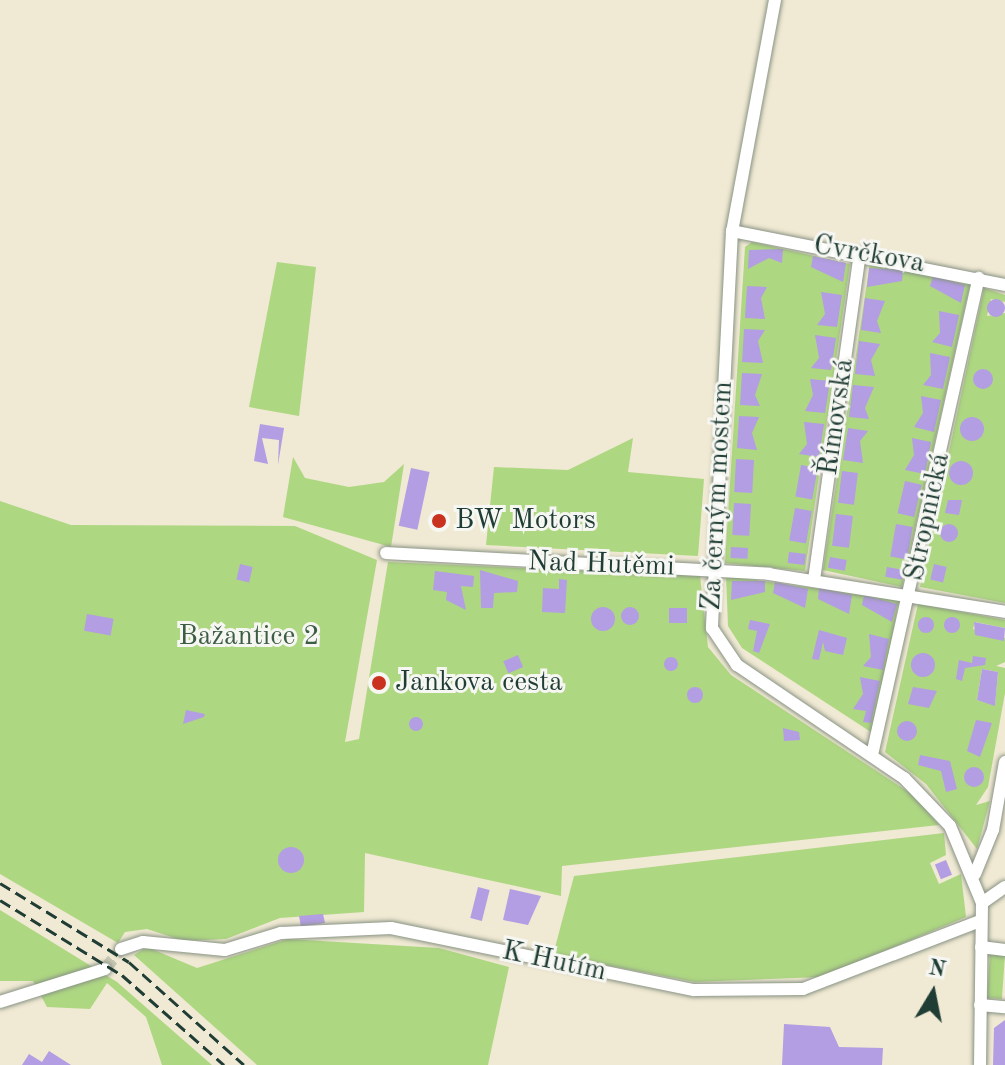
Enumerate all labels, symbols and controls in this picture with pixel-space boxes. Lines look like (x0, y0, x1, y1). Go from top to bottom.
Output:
street label: Cvrčkova (811, 229, 927, 281)
street label: Římovská (812, 356, 862, 478)
street label: Za černým mostem (695, 380, 741, 612)
street label: Stropnická (898, 450, 958, 584)
place label: BW Motors (455, 504, 596, 538)
marker: BW Motors (430, 512, 448, 530)
street label: Nad Hutěmi (527, 546, 675, 584)
park label: Bažantice 2 (179, 620, 319, 654)
place label: Jankova cesta (395, 666, 563, 700)
marker: Jankova cesta (370, 674, 388, 692)
street label: K Hutím (499, 935, 609, 989)
north arrow (893, 953, 973, 1033)
text: N (927, 957, 947, 982)

